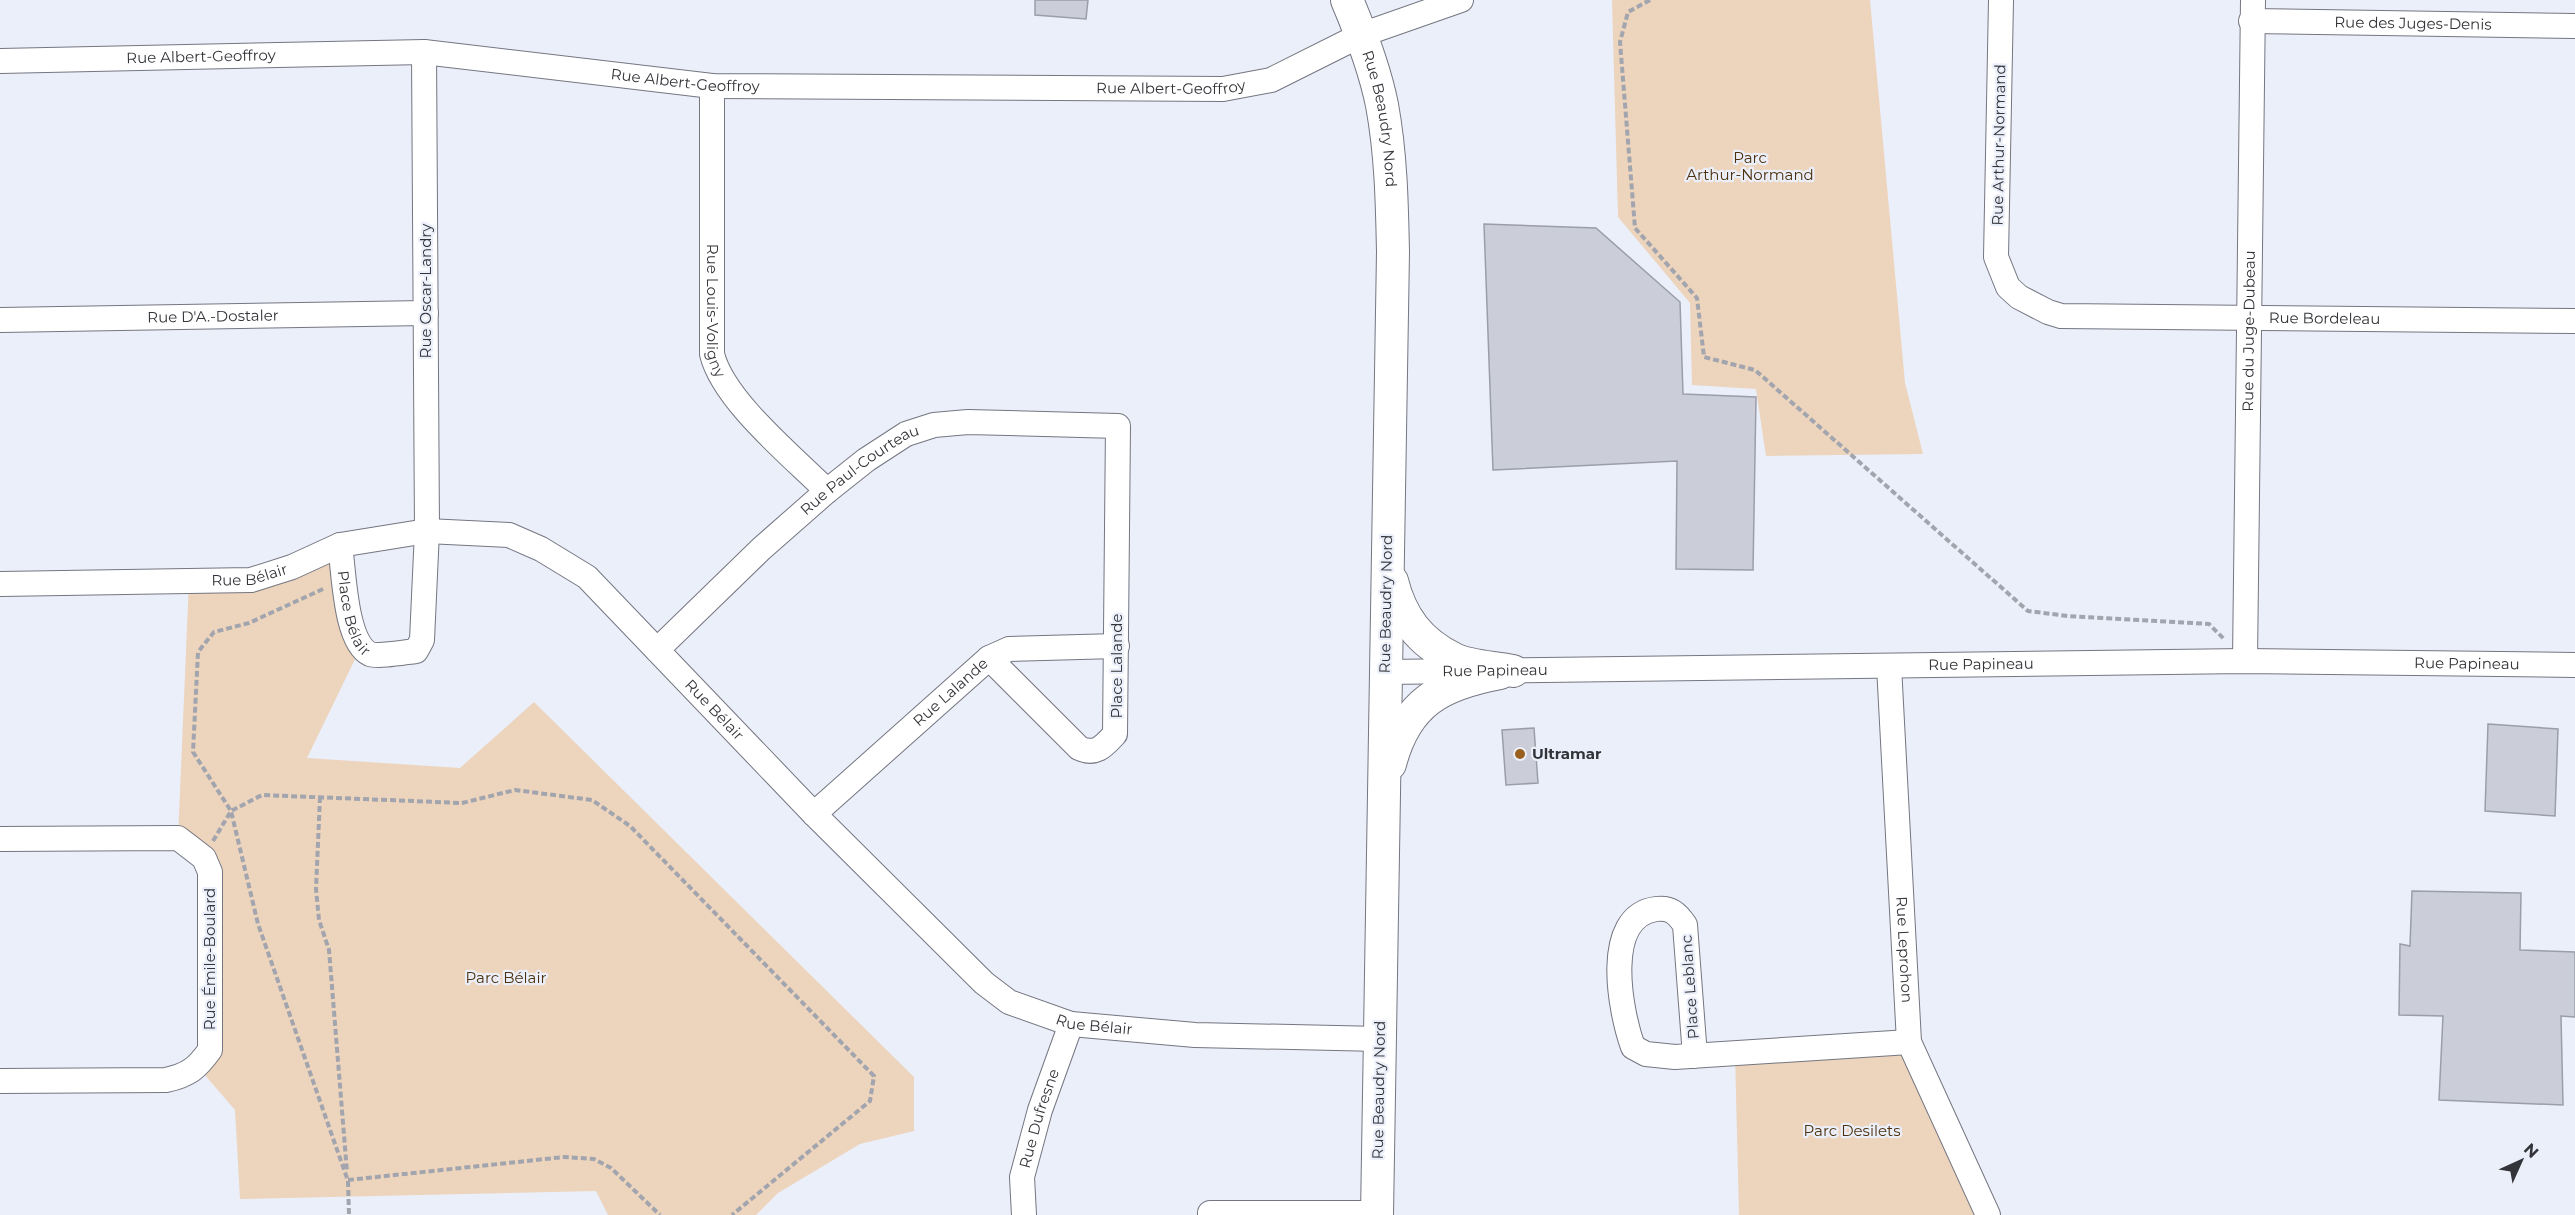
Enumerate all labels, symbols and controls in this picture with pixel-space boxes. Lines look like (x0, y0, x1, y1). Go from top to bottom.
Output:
street label: Rue des Juges-Denis (2334, 12, 2492, 34)
street label: Rue Albert-Geoffroy (126, 45, 277, 67)
street label: Rue Beaudry Nord (1358, 48, 1401, 188)
street label: Rue Albert-Geoffroy (610, 64, 761, 95)
street label: Rue Arthur-Normand (1988, 64, 2009, 226)
street label: Rue Albert-Geoffroy (1096, 75, 1248, 98)
park label: Parc Arthur-Normand (1686, 148, 1814, 184)
street label: Rue Oscar-Landry (416, 223, 435, 358)
street label: Rue Louis-Voligny (702, 244, 730, 381)
street label: Rue du Juge-Dubeau (2238, 250, 2259, 412)
street label: Rue D'A.-Dostaler (147, 305, 279, 327)
street label: Rue Bordeleau (2269, 308, 2380, 328)
street label: Rue Paul-Courteau (796, 420, 921, 519)
street label: Rue Beaudry Nord (1375, 534, 1396, 674)
street label: Rue Bélair (211, 559, 290, 590)
street label: Place Bélair (334, 570, 375, 660)
street label: Place Lalande (1107, 614, 1126, 718)
street label: Rue Papineau (2414, 653, 2520, 673)
street label: Rue Lalande (909, 654, 992, 730)
street label: Rue Papineau (1928, 654, 2034, 674)
street label: Rue Papineau (1442, 660, 1548, 680)
street label: Rue Bélair (681, 675, 748, 744)
place label: Ultramar (1532, 744, 1602, 763)
marker: Ultramar (1513, 747, 1527, 761)
street label: Rue Émile-Boulard (200, 888, 219, 1030)
street label: Rue Leprohon (1892, 896, 1917, 1003)
street label: Place Leblanc (1676, 934, 1703, 1040)
park label: Parc Bélair (466, 968, 546, 987)
street label: Rue Bélair (1053, 1009, 1133, 1038)
street label: Rue Beaudry Nord (1368, 1020, 1389, 1160)
street label: Rue Dufresne (1015, 1066, 1063, 1170)
park label: Parc Desilets (1804, 1121, 1900, 1140)
north arrow (2491, 1131, 2551, 1191)
text: N (2520, 1139, 2543, 1162)

